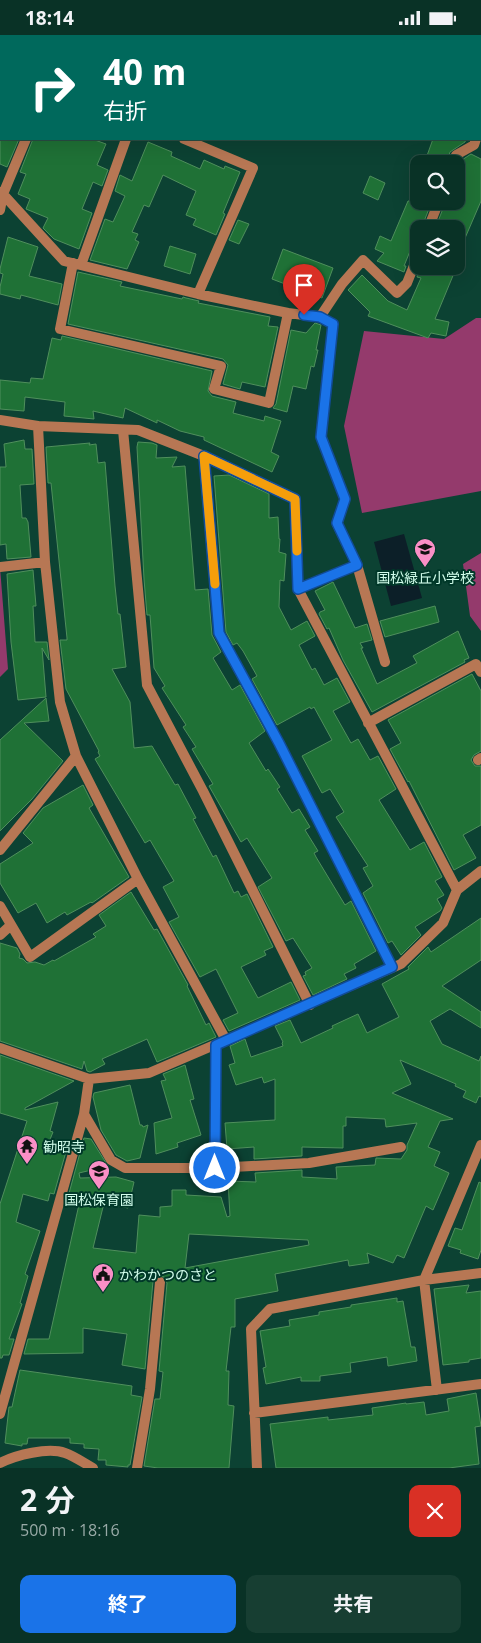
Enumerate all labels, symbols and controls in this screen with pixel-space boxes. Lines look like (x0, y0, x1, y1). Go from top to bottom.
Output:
text: 18:14 (25, 5, 74, 31)
text: 40 m (103, 48, 186, 95)
icon: right (20, 55, 85, 120)
text: 右折 (103, 95, 147, 125)
map controls (410, 155, 465, 275)
button: search (410, 155, 465, 210)
button: layers (410, 220, 465, 275)
pin (283, 264, 325, 315)
icon: arrive (290, 271, 318, 299)
school or university icon: 国松緑丘小学校 (413, 537, 437, 568)
place label: 国松緑丘小学校 (376, 568, 474, 587)
temple icon: 勧昭寺 (15, 1134, 39, 1165)
place label: 勧昭寺 (43, 1137, 85, 1156)
position arrow (188, 1141, 240, 1193)
school or university icon: 国松保育園 (87, 1159, 111, 1190)
place label: 国松保育園 (64, 1190, 134, 1209)
public building icon: かわかつのさと (91, 1262, 115, 1293)
place label: かわかつのさと (119, 1265, 217, 1284)
text: 2 分 (20, 1479, 75, 1520)
button: close (409, 1485, 461, 1537)
text: 500 m · 18:16 (20, 1519, 120, 1541)
button: 終了 (20, 1575, 236, 1633)
button: 共有 (246, 1575, 461, 1633)

